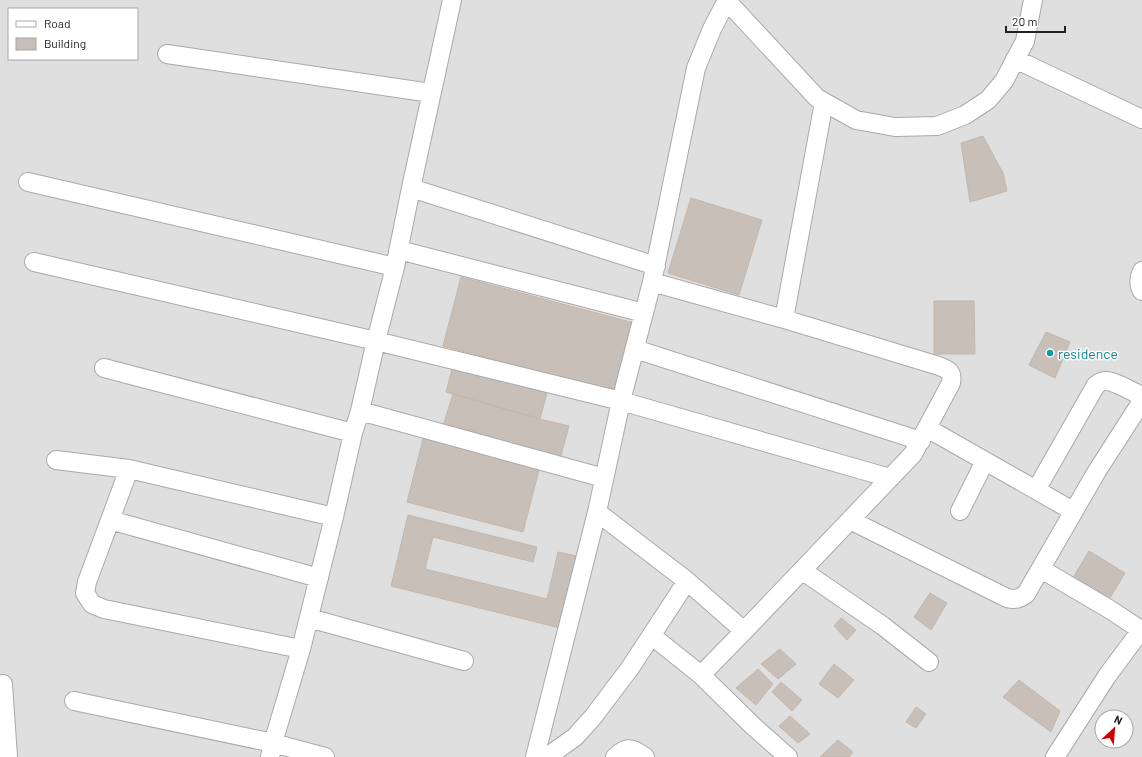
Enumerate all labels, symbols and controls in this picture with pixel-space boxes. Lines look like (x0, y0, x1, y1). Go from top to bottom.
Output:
legend (8, 8, 138, 60)
scale bar (1006, 8, 1065, 34)
text: 20 m (1012, 14, 1038, 28)
text: Road (44, 16, 71, 30)
text: Building (44, 36, 86, 50)
place label: residence (1058, 345, 1118, 362)
marker: residence (1045, 348, 1055, 358)
north arrow (1094, 709, 1134, 749)
text: N (1112, 712, 1125, 727)

